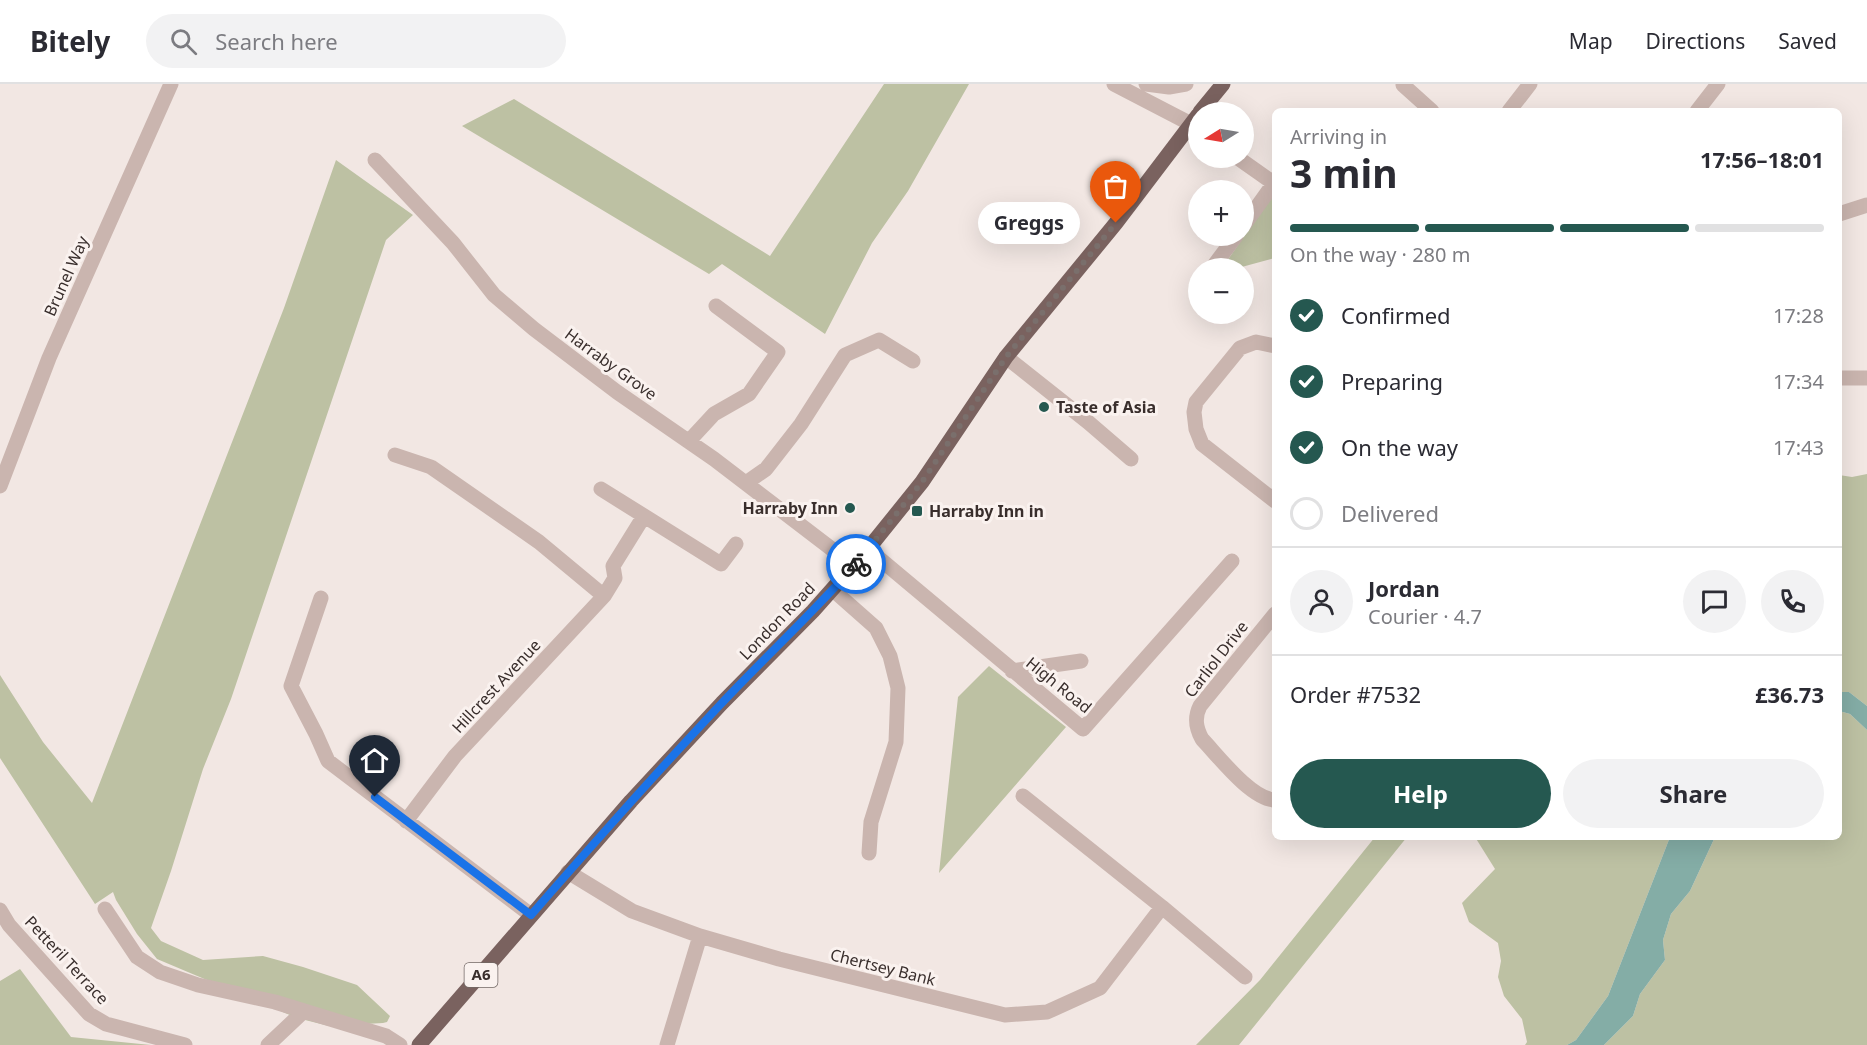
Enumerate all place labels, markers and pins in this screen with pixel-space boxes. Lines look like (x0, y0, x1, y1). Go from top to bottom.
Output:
pin (1090, 161, 1141, 223)
callout: Greggs (978, 202, 1080, 244)
place label: Taste of Asia (1056, 396, 1156, 418)
marker: Taste of Asia (1037, 400, 1051, 414)
place label: Harraby Inn (742, 497, 838, 519)
place label: Harraby Inn in (929, 500, 1044, 522)
marker: Harraby Inn (843, 501, 857, 515)
marker: Harraby Inn in (910, 504, 924, 518)
pin (349, 735, 400, 797)

